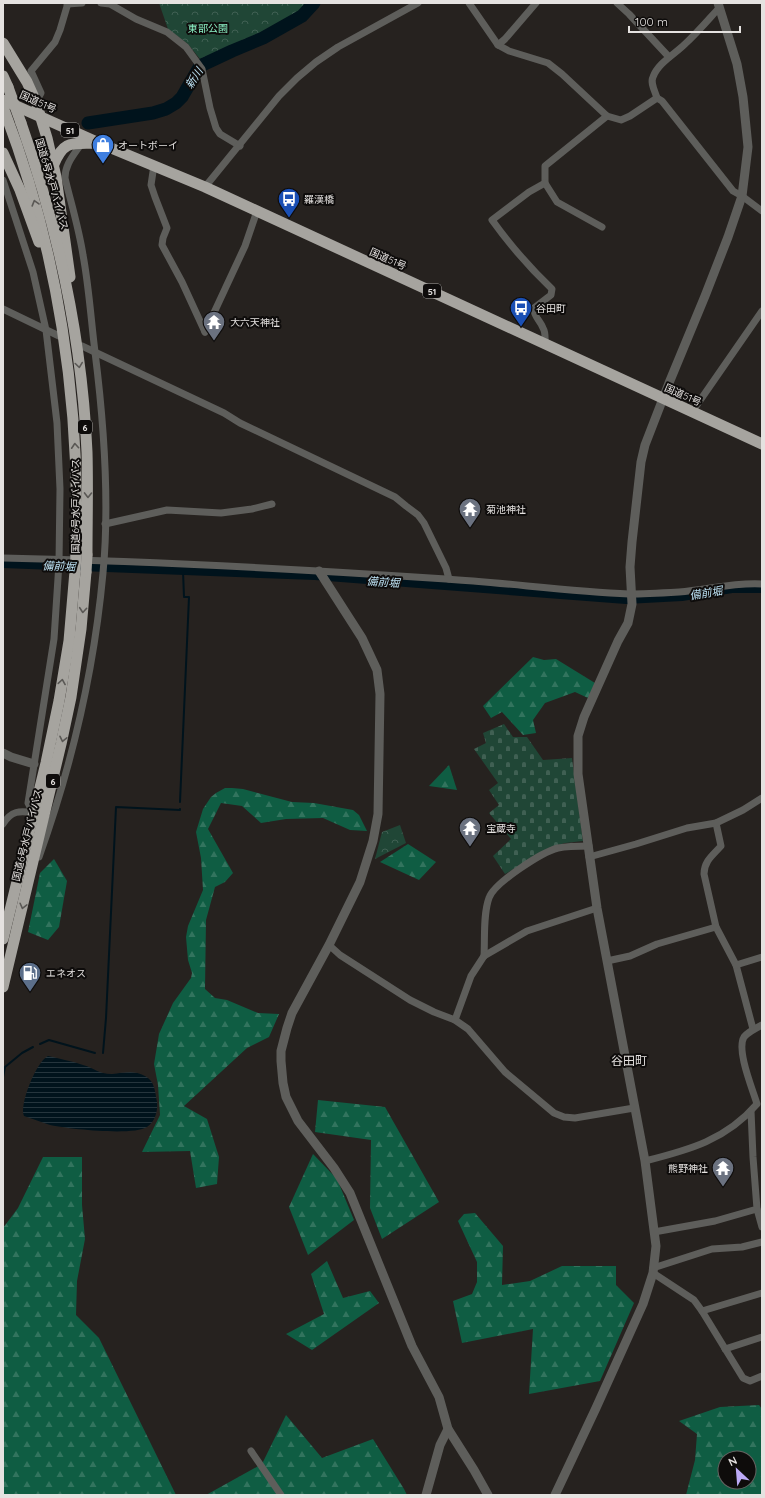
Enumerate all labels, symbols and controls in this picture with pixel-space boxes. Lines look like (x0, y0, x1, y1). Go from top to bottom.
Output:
scale bar (629, 8, 740, 34)
text: 100 m (635, 14, 668, 29)
park label: 東部公園 (188, 22, 228, 35)
water label: 新川 (182, 64, 206, 91)
street label: 国道51号 (17, 88, 59, 116)
road number: 51 (61, 123, 79, 137)
shop icon: オートボーイ (90, 132, 116, 165)
street label: 国道6号水戸バイパス (33, 136, 71, 232)
place label: オートボーイ (118, 139, 178, 152)
bus stop icon: 羅漢橋 (276, 186, 302, 219)
place label: 羅漢橋 (304, 193, 334, 206)
one-way arrow (31, 200, 40, 207)
street label: 国道51号 (367, 245, 409, 273)
road number: 51 (423, 284, 441, 298)
bus stop icon: 谷田町 (508, 295, 534, 328)
place label: 谷田町 (536, 302, 566, 315)
temple icon: 大六天神社 (201, 309, 227, 342)
place label: 大六天神社 (230, 316, 280, 329)
one-way arrow (74, 362, 83, 369)
street label: 国道51号 (662, 381, 704, 409)
road number: 6 (78, 420, 92, 434)
one-way arrow (70, 443, 79, 449)
street label: 国道6号水戸バイパス (69, 458, 82, 554)
one-way arrow (84, 492, 92, 498)
temple icon: 菊池神社 (457, 496, 483, 529)
place label: 菊池神社 (486, 503, 526, 516)
water label: 備前堀 (42, 558, 78, 574)
water label: 備前堀 (366, 574, 402, 590)
water label: 備前堀 (689, 583, 725, 602)
one-way arrow (78, 607, 87, 613)
one-way arrow (57, 679, 66, 685)
one-way arrow (59, 736, 67, 742)
road number: 6 (46, 774, 60, 788)
street label: 国道6号水戸バイパス (9, 787, 45, 883)
temple icon: 宝蔵寺 (457, 815, 483, 848)
place label: 宝蔵寺 (486, 822, 516, 835)
one-way arrow (19, 903, 27, 909)
fuel station icon: エネオス (17, 960, 43, 993)
place label: エネオス (46, 967, 86, 980)
district label: 谷田町 (611, 1053, 647, 1068)
temple icon: 熊野神社 (710, 1155, 736, 1188)
place label: 熊野神社 (668, 1162, 708, 1175)
north arrow (717, 1450, 757, 1490)
text: N (726, 1453, 739, 1469)

